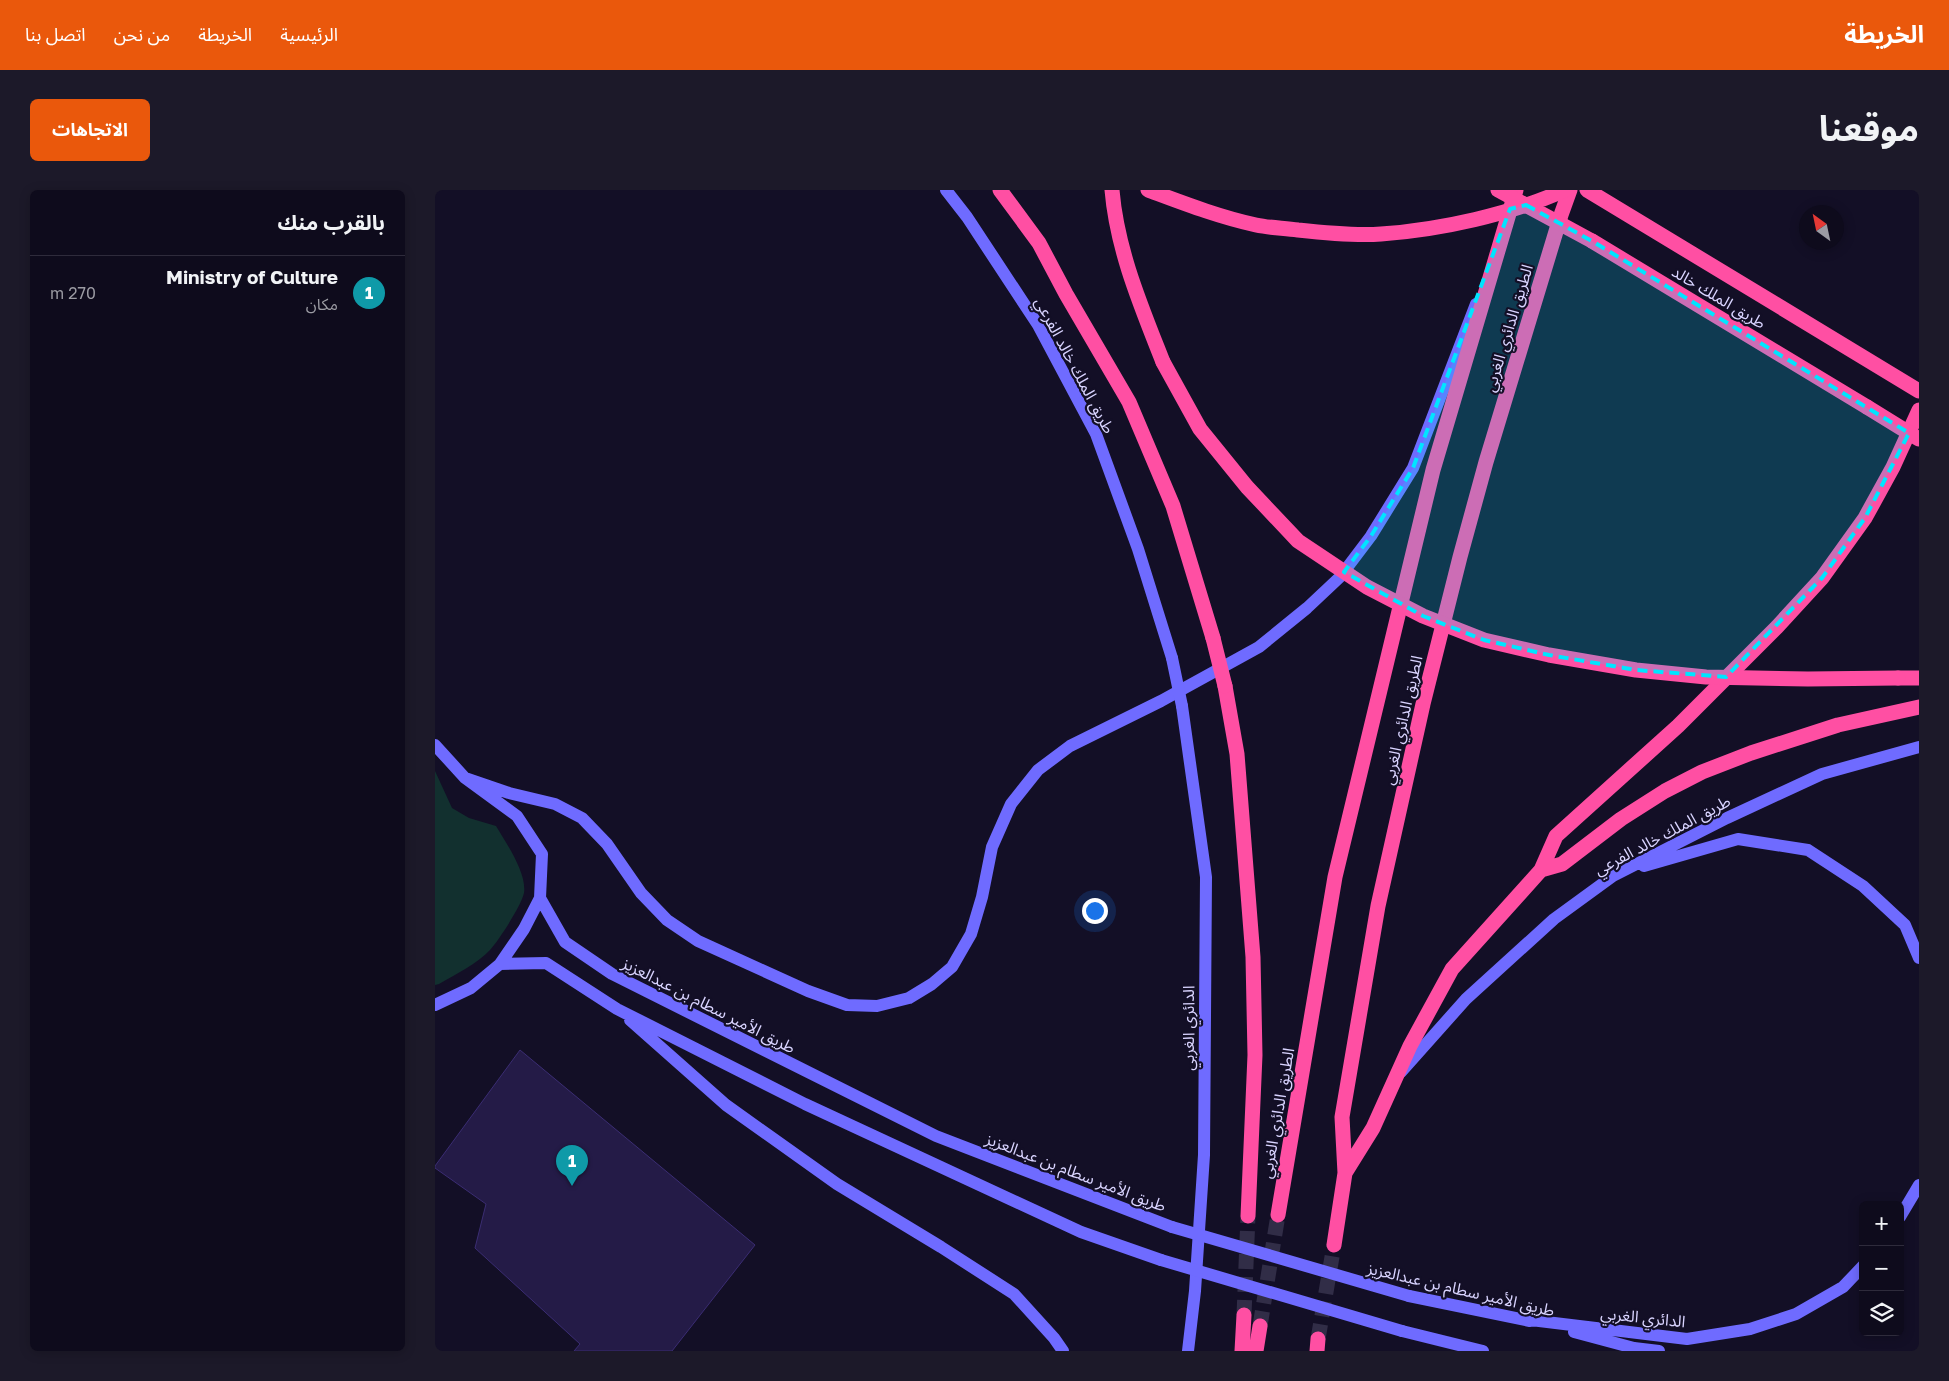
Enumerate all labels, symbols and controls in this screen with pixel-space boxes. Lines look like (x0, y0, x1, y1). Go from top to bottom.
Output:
text: الخريطة (1844, 19, 1924, 48)
text: اتصل بنا (25, 23, 86, 45)
text: من نحن (114, 23, 170, 45)
text: الخريطة (198, 23, 252, 45)
text: الرئيسية (280, 23, 338, 45)
button: الاتجاهات (30, 99, 150, 161)
text: موقعنا (1819, 107, 1919, 149)
north arrow (1799, 205, 1844, 250)
text: بالقرب منك (277, 209, 385, 235)
street label: طريق الملك خالد (1668, 261, 1770, 334)
street label: الطريق الدائري الغربي (1479, 262, 1539, 395)
text: Ministry of Culture (166, 265, 338, 288)
text: 270 m (50, 283, 96, 303)
text: 1 (365, 283, 373, 303)
street label: طريق الملك خالد الفرعي (1028, 293, 1119, 438)
text: مكان (306, 294, 338, 314)
street label: الطريق الدائري الغربي (1377, 653, 1429, 787)
street label: طريق الملك خالد الفرعي (1590, 791, 1735, 882)
your location (1082, 898, 1108, 924)
street label: طريق الأمير سطام بن عبدالعزيز (617, 952, 799, 1060)
street label: الدائري الغربي (1178, 985, 1201, 1071)
street label: الطريق الدائري الغربي (1256, 1046, 1301, 1180)
street label: طريق الأمير سطام بن عبدالعزيز (981, 1128, 1169, 1219)
pin: 1 (556, 1145, 588, 1186)
map controls (1859, 1201, 1904, 1336)
button: + (1859, 1201, 1904, 1246)
button: − (1859, 1246, 1904, 1291)
street label: طريق الأمير سطام بن عبدالعزيز (1364, 1257, 1557, 1323)
button: layers (1859, 1291, 1904, 1336)
street label: الدائري الغربي (1599, 1303, 1686, 1334)

